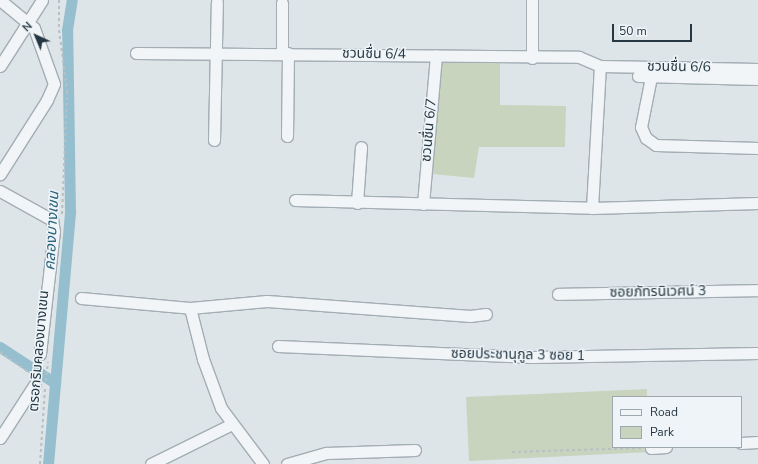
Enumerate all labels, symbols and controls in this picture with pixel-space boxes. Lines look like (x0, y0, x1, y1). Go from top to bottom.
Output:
north arrow (16, 16, 56, 56)
scale bar (614, 16, 694, 42)
text: N (19, 19, 35, 35)
text: 50 m (619, 23, 647, 39)
street label: ชวนชื่น 6/4 (342, 45, 406, 63)
street label: ชวนชื่น 6/6 (647, 58, 711, 76)
street label: ชวนชื่น 6/7 (418, 97, 440, 163)
water label: คลองบางเขน (41, 191, 63, 271)
street label: ซอยภัทรนิเวศน์ 3 (609, 283, 707, 301)
street label: ตรอกริมคลองบางเขน (25, 290, 53, 412)
street label: ซอยประชานุกูล 3 ซอย 1 (451, 345, 585, 365)
legend (612, 396, 742, 448)
text: Road (650, 404, 678, 420)
text: Park (650, 424, 674, 440)

